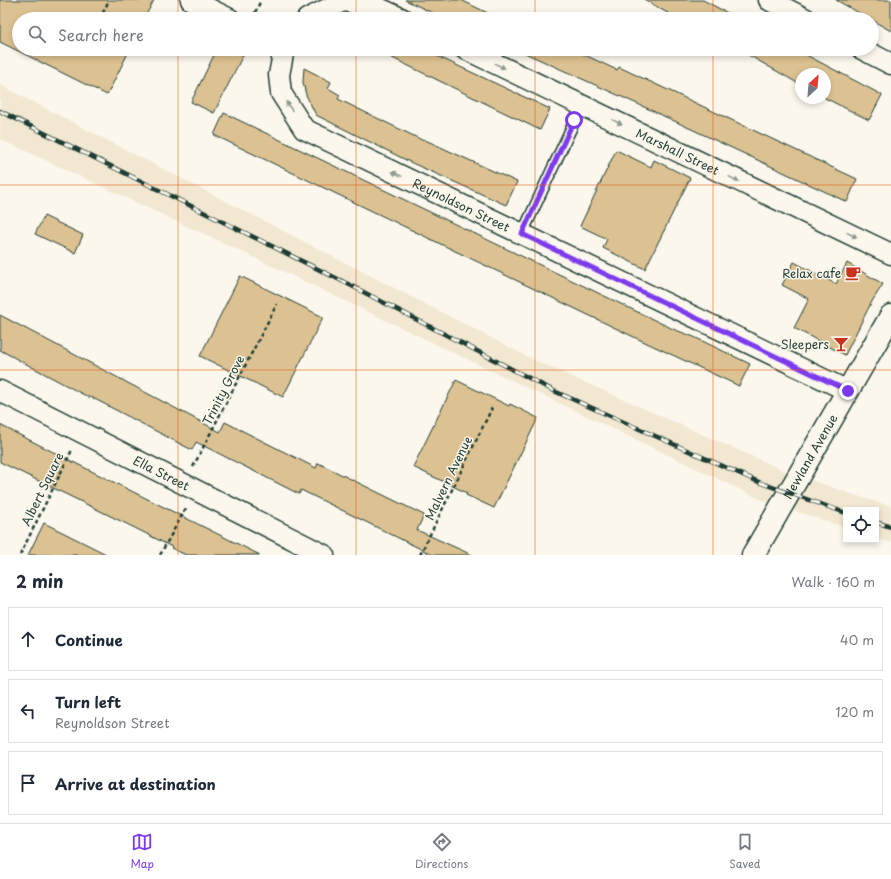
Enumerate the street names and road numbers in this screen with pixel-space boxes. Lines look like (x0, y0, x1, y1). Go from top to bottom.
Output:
street label: Marshall Street (633, 124, 722, 179)
street label: Reynoldson Street (410, 174, 513, 236)
street label: Trinity Grove (198, 352, 248, 428)
street label: Newland Avenue (778, 410, 842, 502)
street label: Malvern Avenue (420, 433, 476, 523)
street label: Albert Square (16, 449, 68, 529)
street label: Ella Street (130, 451, 193, 495)

